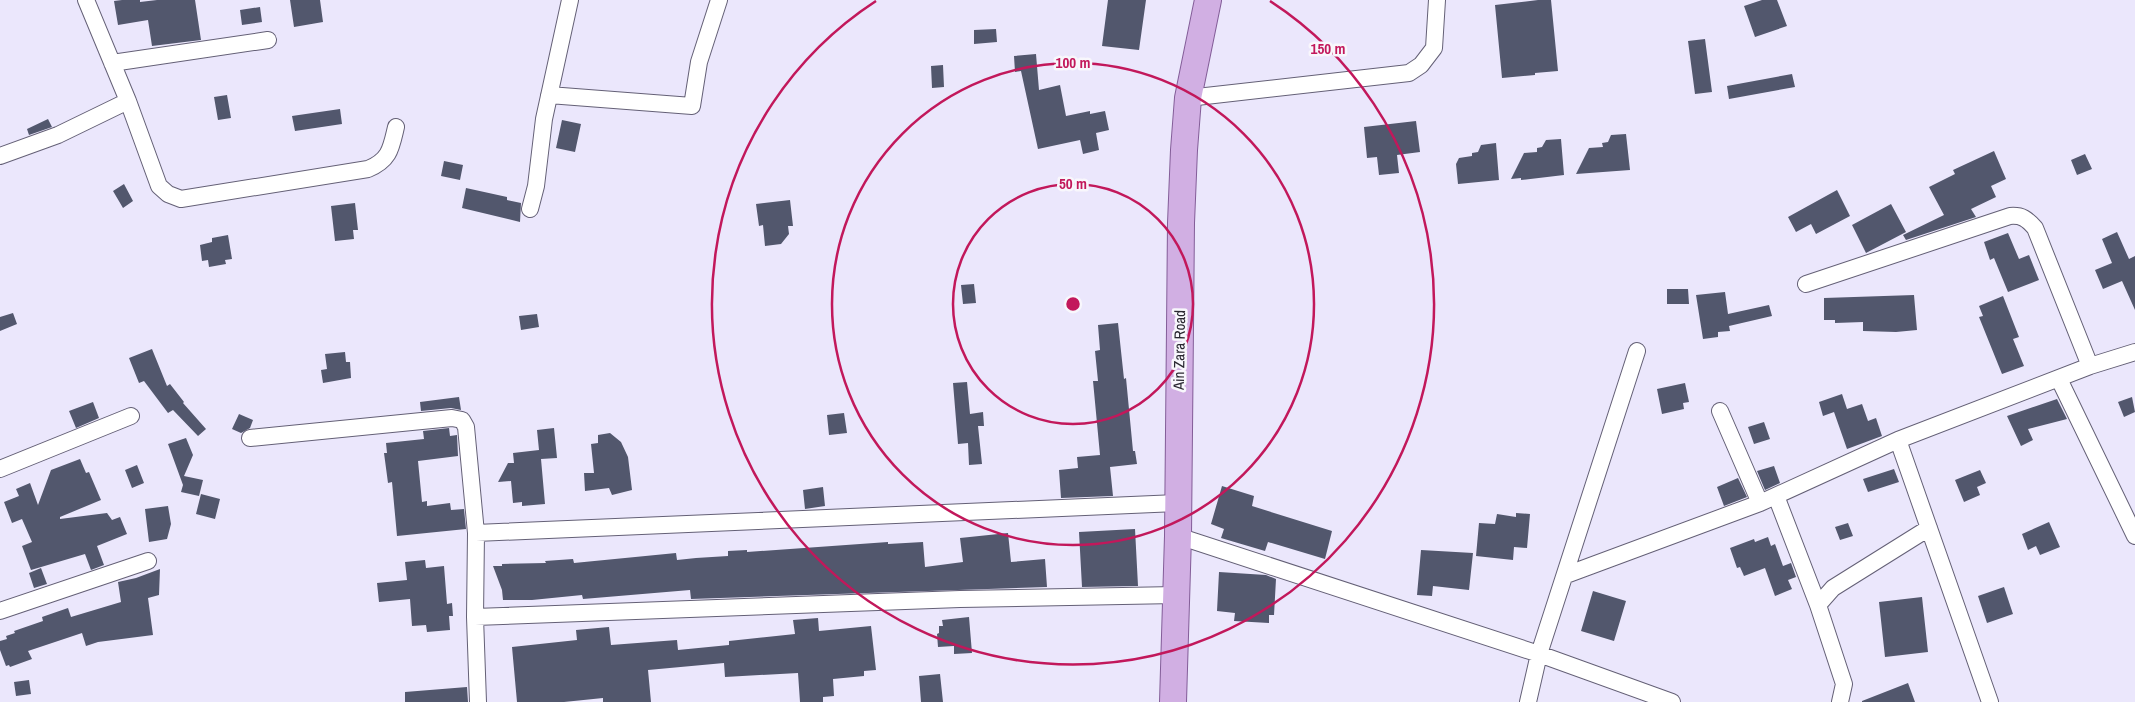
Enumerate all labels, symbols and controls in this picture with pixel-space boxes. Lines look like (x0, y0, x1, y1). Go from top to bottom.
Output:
text: 150 m (1311, 38, 1345, 59)
text: 100 m (1056, 52, 1090, 73)
text: 50 m (1059, 173, 1087, 194)
centre of rings (1064, 295, 1082, 313)
street label: Ain Zara Road (1168, 310, 1190, 391)

